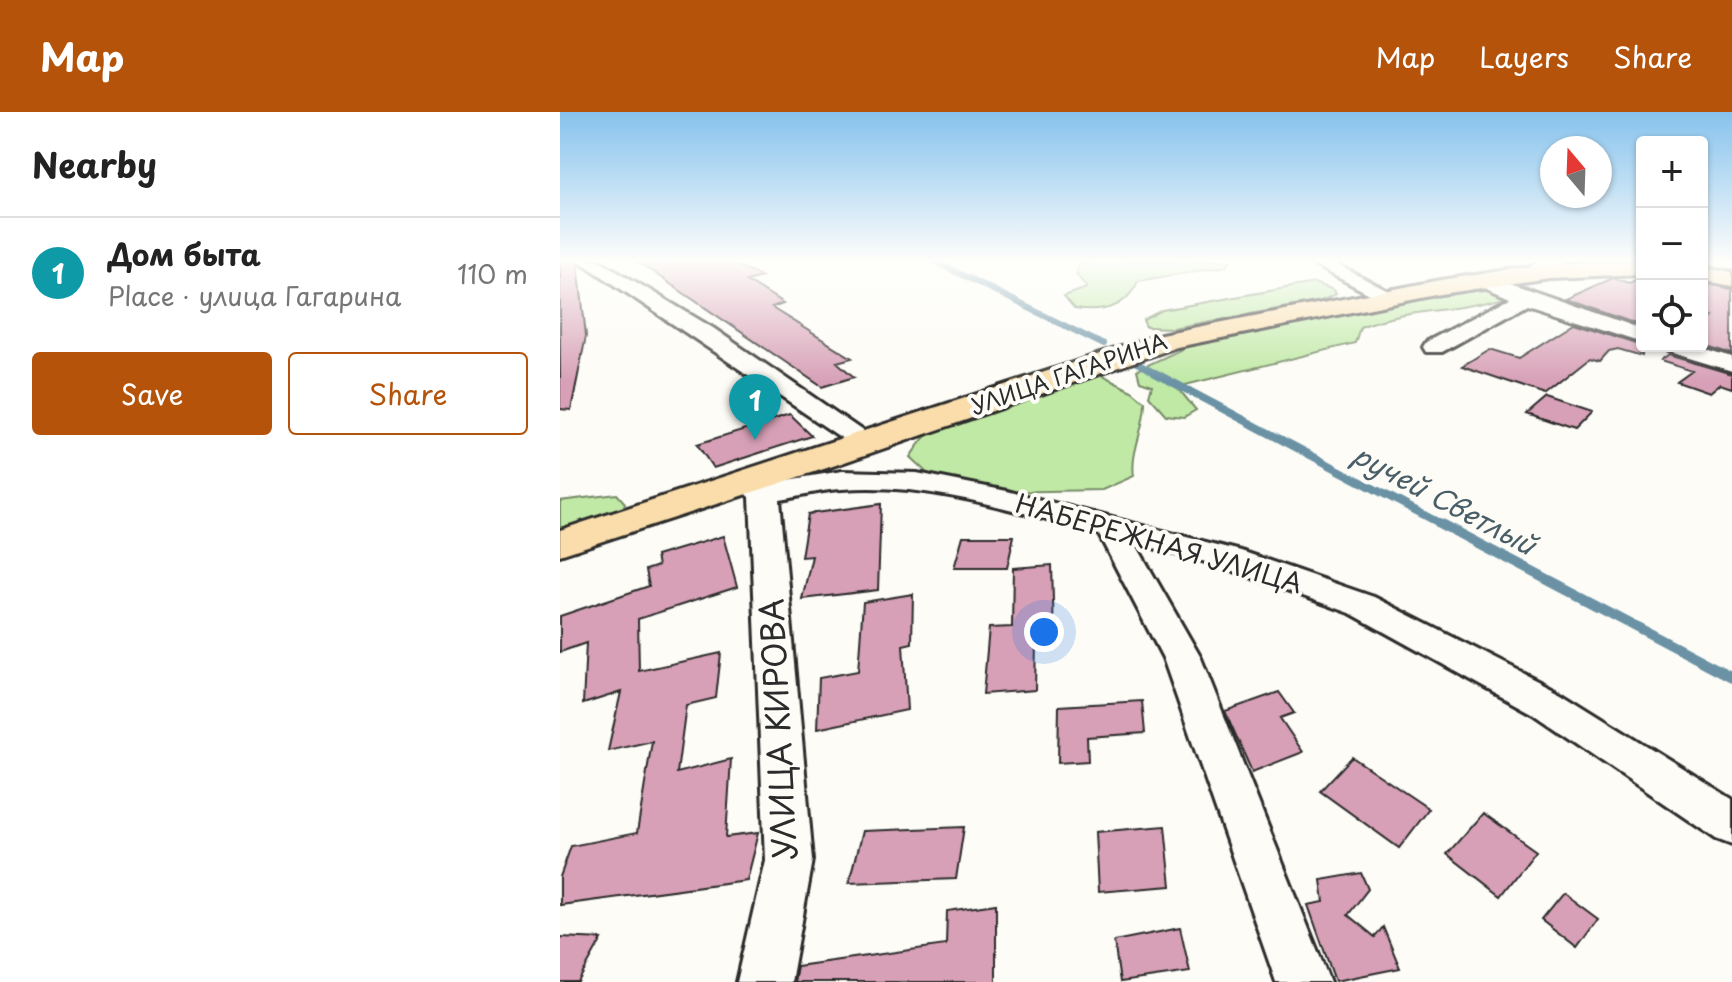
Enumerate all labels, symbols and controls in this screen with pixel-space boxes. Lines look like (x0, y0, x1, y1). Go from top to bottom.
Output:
text: Map (40, 28, 124, 85)
text: Map (1375, 35, 1435, 78)
text: Layers (1479, 35, 1569, 78)
text: Share (1613, 35, 1692, 78)
north arrow (1540, 136, 1612, 208)
map controls (1636, 136, 1708, 352)
button: + (1636, 136, 1708, 208)
text: Nearby (32, 138, 157, 190)
button: − (1636, 208, 1708, 280)
text: Дом быта (108, 231, 261, 276)
text: 1 (52, 254, 64, 293)
text: 110 m (457, 254, 528, 293)
text: Place · улица Гагарина (108, 276, 401, 315)
button: locate (1636, 280, 1708, 352)
street label: УЛИЦА ГАГАРИНА (966, 324, 1171, 422)
button: Save (32, 352, 272, 435)
button: Share (288, 352, 528, 435)
pin: 1 (729, 374, 781, 440)
water label: ручей Светлый (1345, 432, 1547, 567)
street label: НАБЕРЕЖНАЯ УЛИЦА (1011, 483, 1307, 602)
street label: УЛИЦА КИРОВА (746, 597, 808, 861)
your location (1024, 612, 1064, 652)

